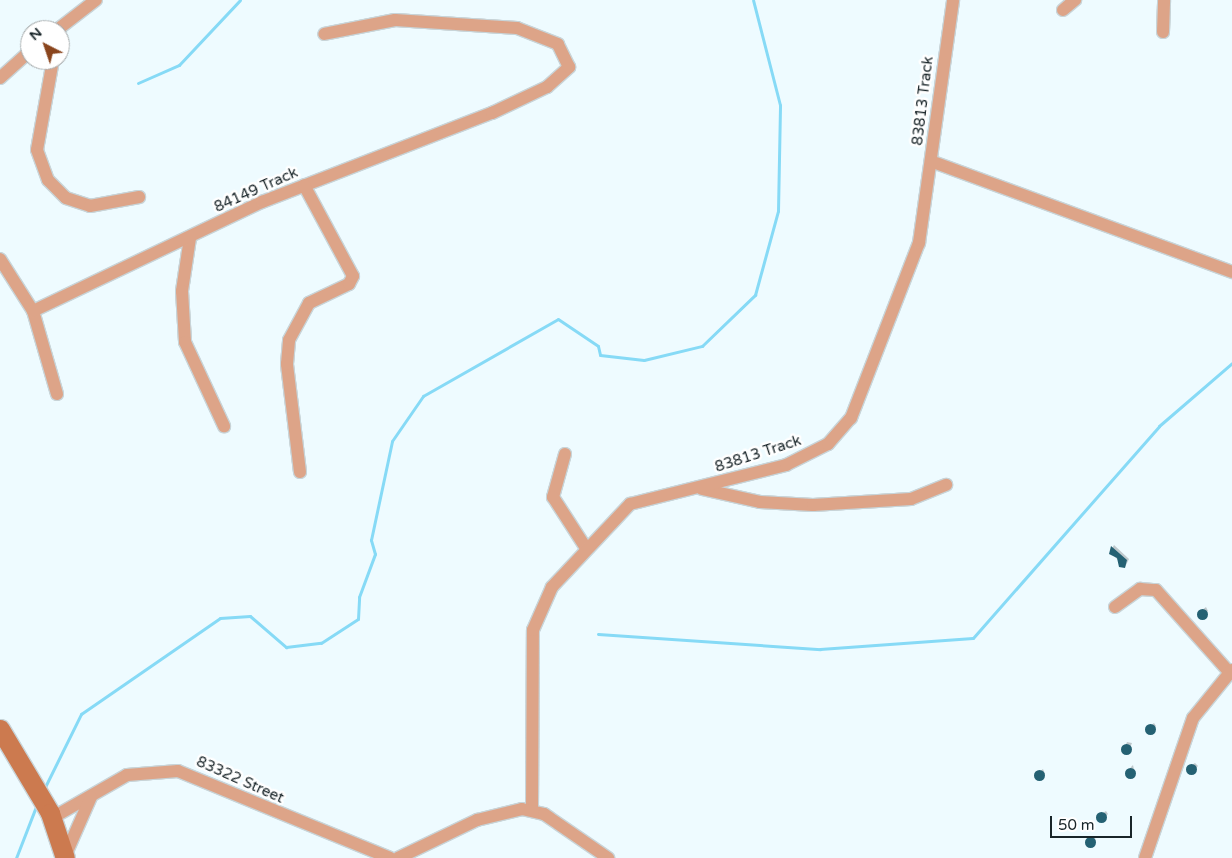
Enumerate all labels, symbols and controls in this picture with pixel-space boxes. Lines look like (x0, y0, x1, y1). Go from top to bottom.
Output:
north arrow (20, 20, 70, 70)
text: N (26, 24, 45, 44)
street label: 83813 Track (909, 55, 937, 147)
street label: 84149 Track (211, 164, 301, 216)
street label: 83813 Track (713, 432, 803, 476)
street label: 83322 Street (193, 753, 287, 807)
scale bar (1052, 806, 1134, 838)
text: 50 m (1058, 816, 1095, 834)

